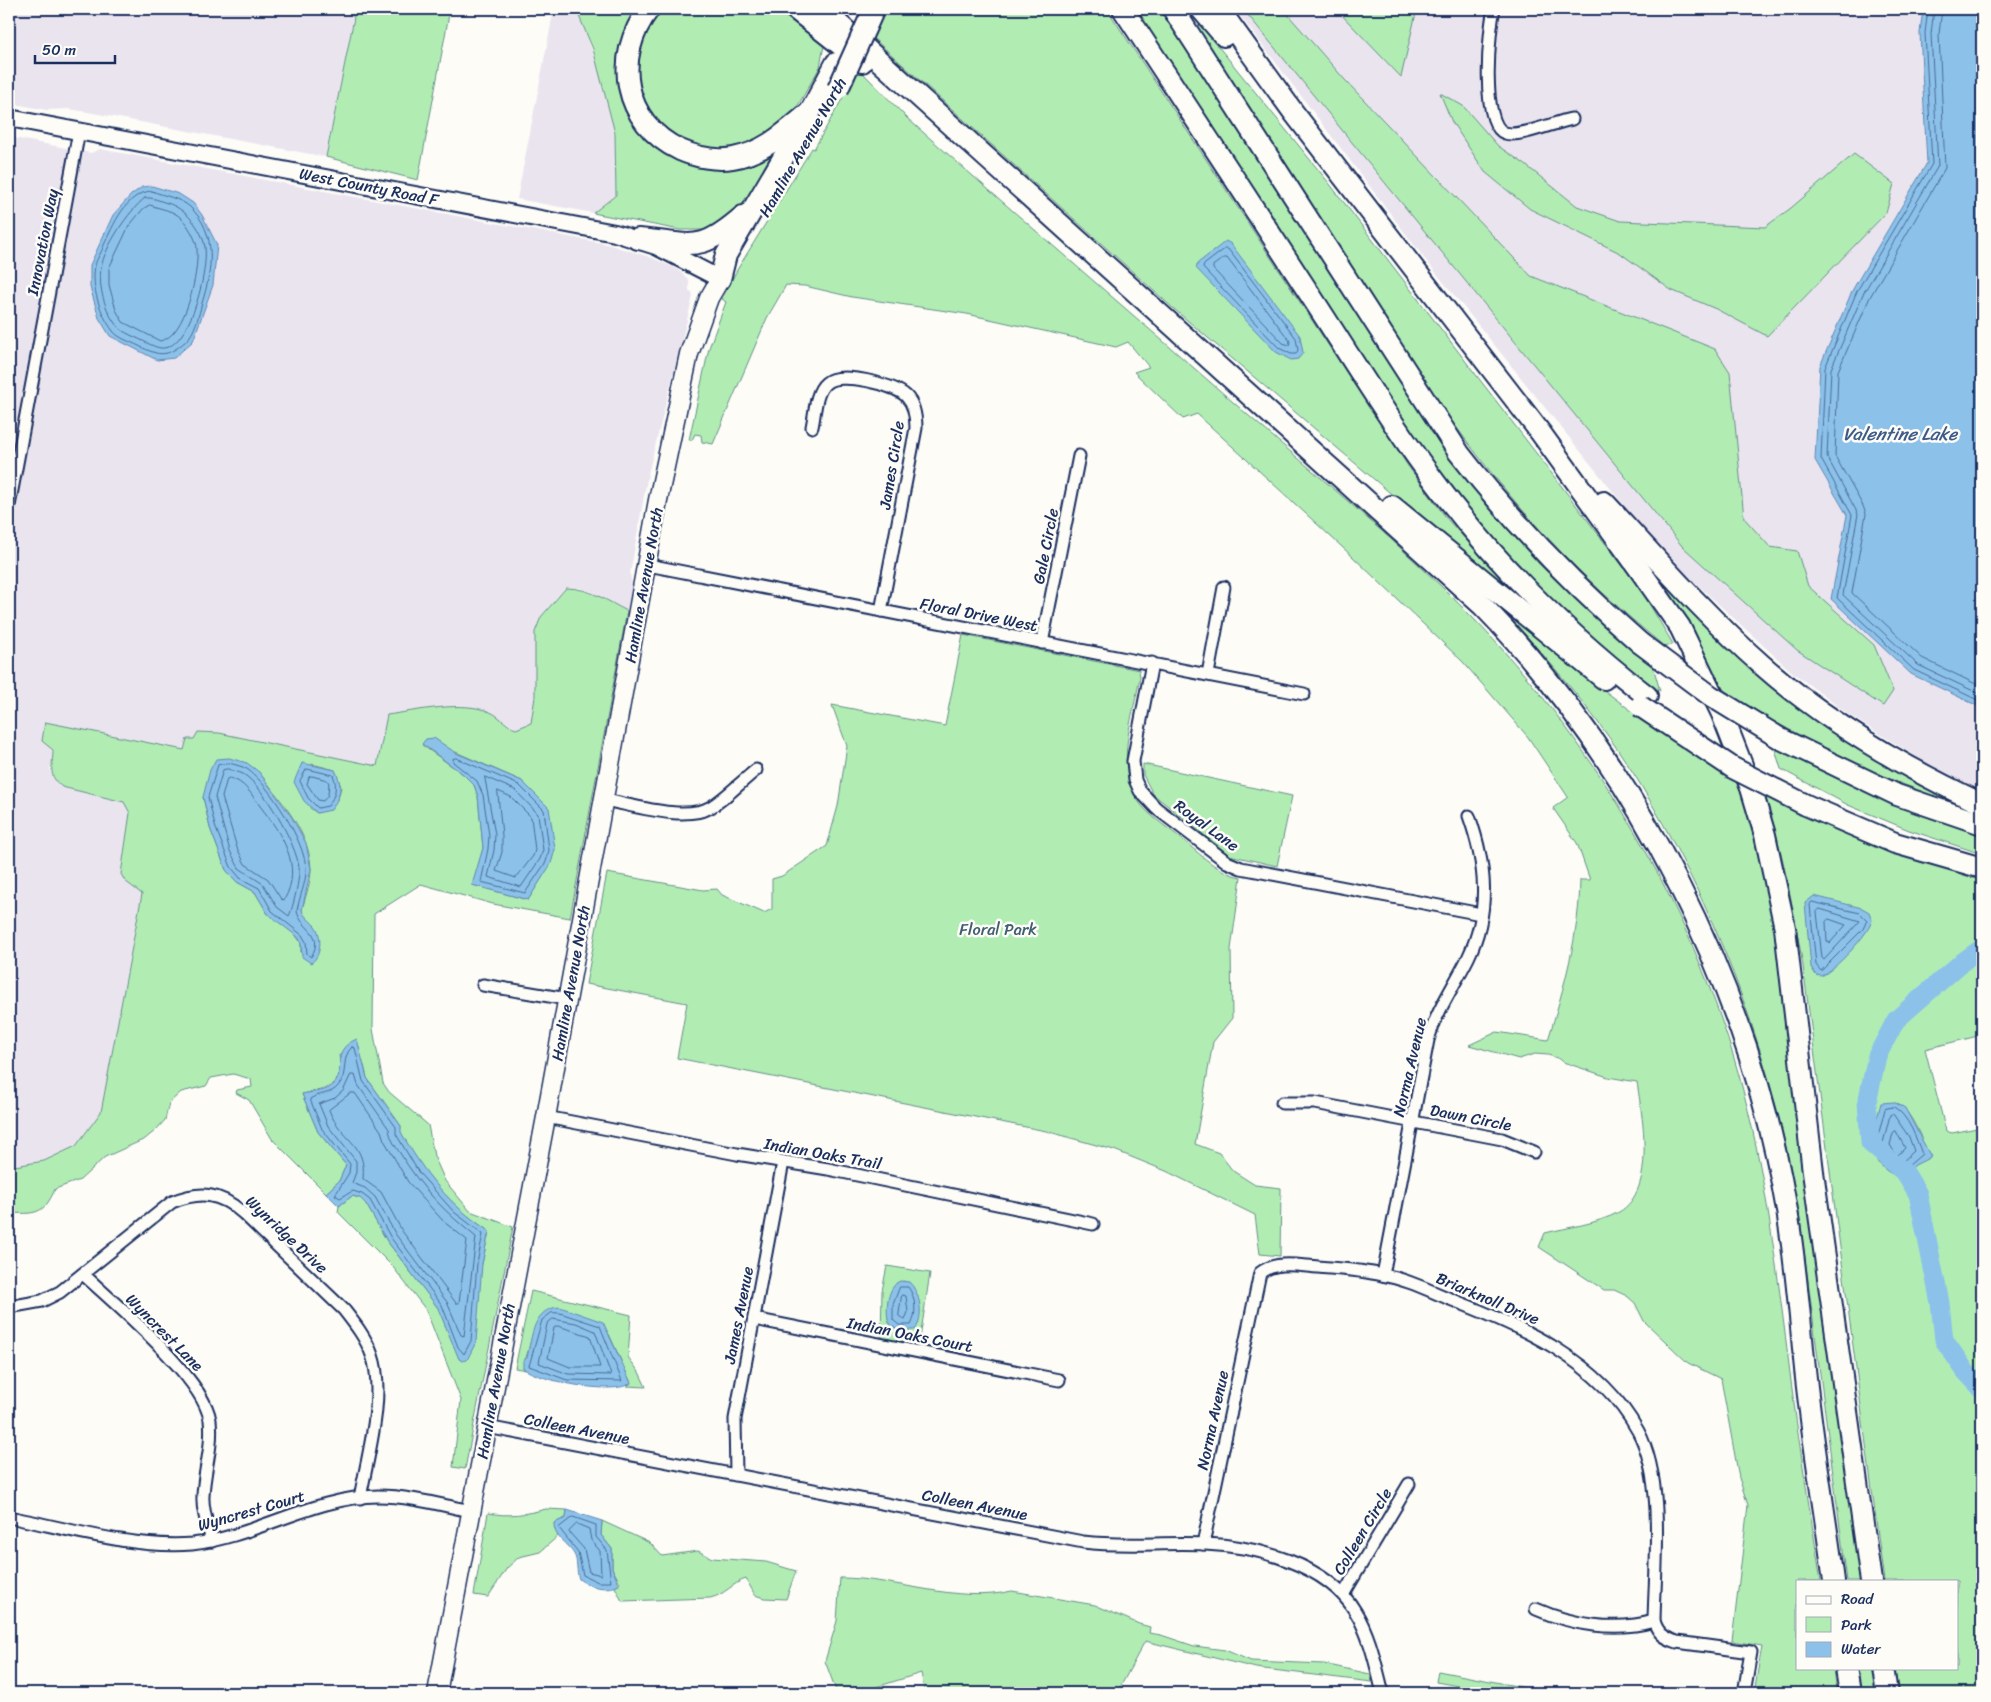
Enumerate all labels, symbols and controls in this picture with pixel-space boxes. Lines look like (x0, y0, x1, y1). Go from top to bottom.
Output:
scale bar (35, 32, 115, 64)
text: 50 m (42, 37, 77, 63)
street label: Hamline Avenue North (750, 72, 854, 223)
street label: West County Road F (297, 159, 442, 214)
street label: Innovation Way (18, 186, 67, 299)
water label: Valentine Lake (1843, 418, 1959, 450)
street label: James Circle (870, 419, 913, 512)
street label: Hamline Avenue North (616, 505, 671, 665)
street label: Gale Circle (1024, 506, 1067, 587)
street label: Floral Drive West (918, 589, 1040, 640)
street label: Royal Lane (1168, 792, 1246, 859)
street label: Hamline Avenue North (543, 903, 598, 1063)
park label: Floral Park (959, 915, 1037, 944)
street label: Norma Avenue (1384, 1014, 1435, 1120)
street label: Dawn Circle (1428, 1095, 1515, 1140)
street label: Indian Oaks Trail (761, 1129, 884, 1178)
street label: Wynridge Drive (238, 1188, 335, 1281)
street label: James Avenue (715, 1264, 762, 1367)
street label: Briarknoll Drive (1431, 1264, 1544, 1333)
street label: Wyncrest Lane (118, 1286, 211, 1379)
street label: Hamline Avenue North (468, 1301, 523, 1461)
street label: Indian Oaks Court (844, 1308, 975, 1361)
street label: Norma Avenue (1188, 1368, 1237, 1473)
street label: Colleen Avenue (522, 1404, 633, 1453)
street label: Colleen Avenue (920, 1480, 1031, 1529)
street label: Wyncrest Court (194, 1481, 308, 1540)
street label: Colleen Circle (1325, 1482, 1400, 1581)
legend (1796, 1580, 1958, 1670)
text: Road (1841, 1586, 1874, 1612)
text: Park (1841, 1612, 1872, 1638)
text: Water (1841, 1636, 1881, 1662)

